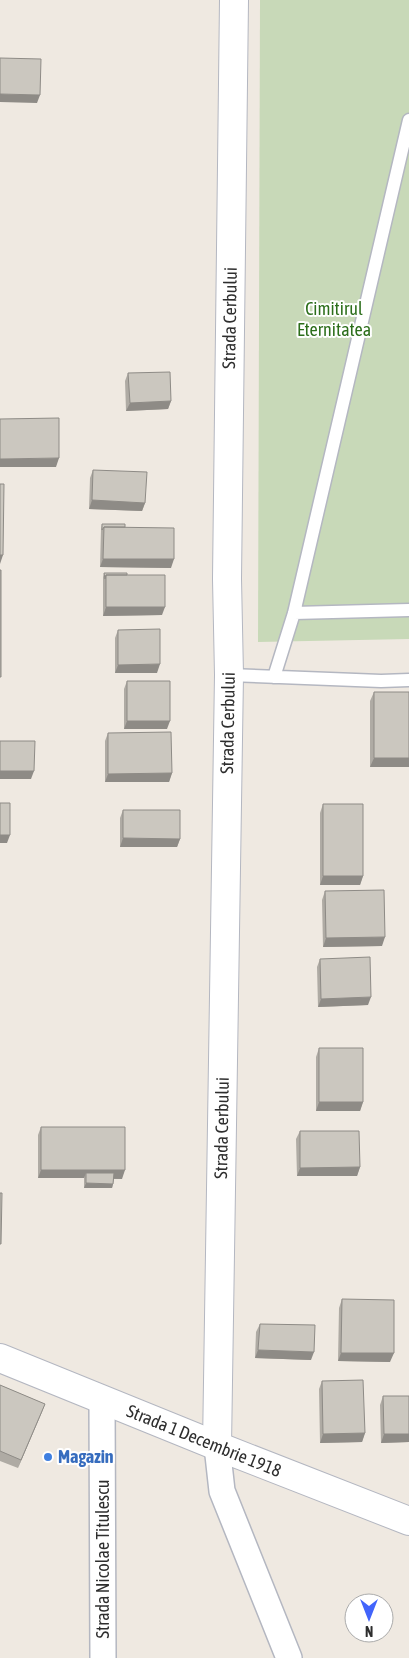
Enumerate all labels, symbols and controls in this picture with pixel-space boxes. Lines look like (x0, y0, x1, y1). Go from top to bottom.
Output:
street label: Strada Cerbului (218, 267, 241, 369)
park label: Cimitirul Eternitatea (297, 298, 371, 340)
street label: Strada Cerbului (216, 672, 239, 774)
street label: Strada Cerbului (210, 1077, 233, 1179)
street label: Strada 1 Decembrie 1918 (124, 1400, 285, 1481)
place label: Magazin (58, 1446, 114, 1467)
marker: Magazin (42, 1451, 54, 1463)
street label: Strada Nicolae Titulescu (92, 1479, 113, 1639)
north arrow (344, 1593, 394, 1643)
text: N (365, 1623, 373, 1639)

